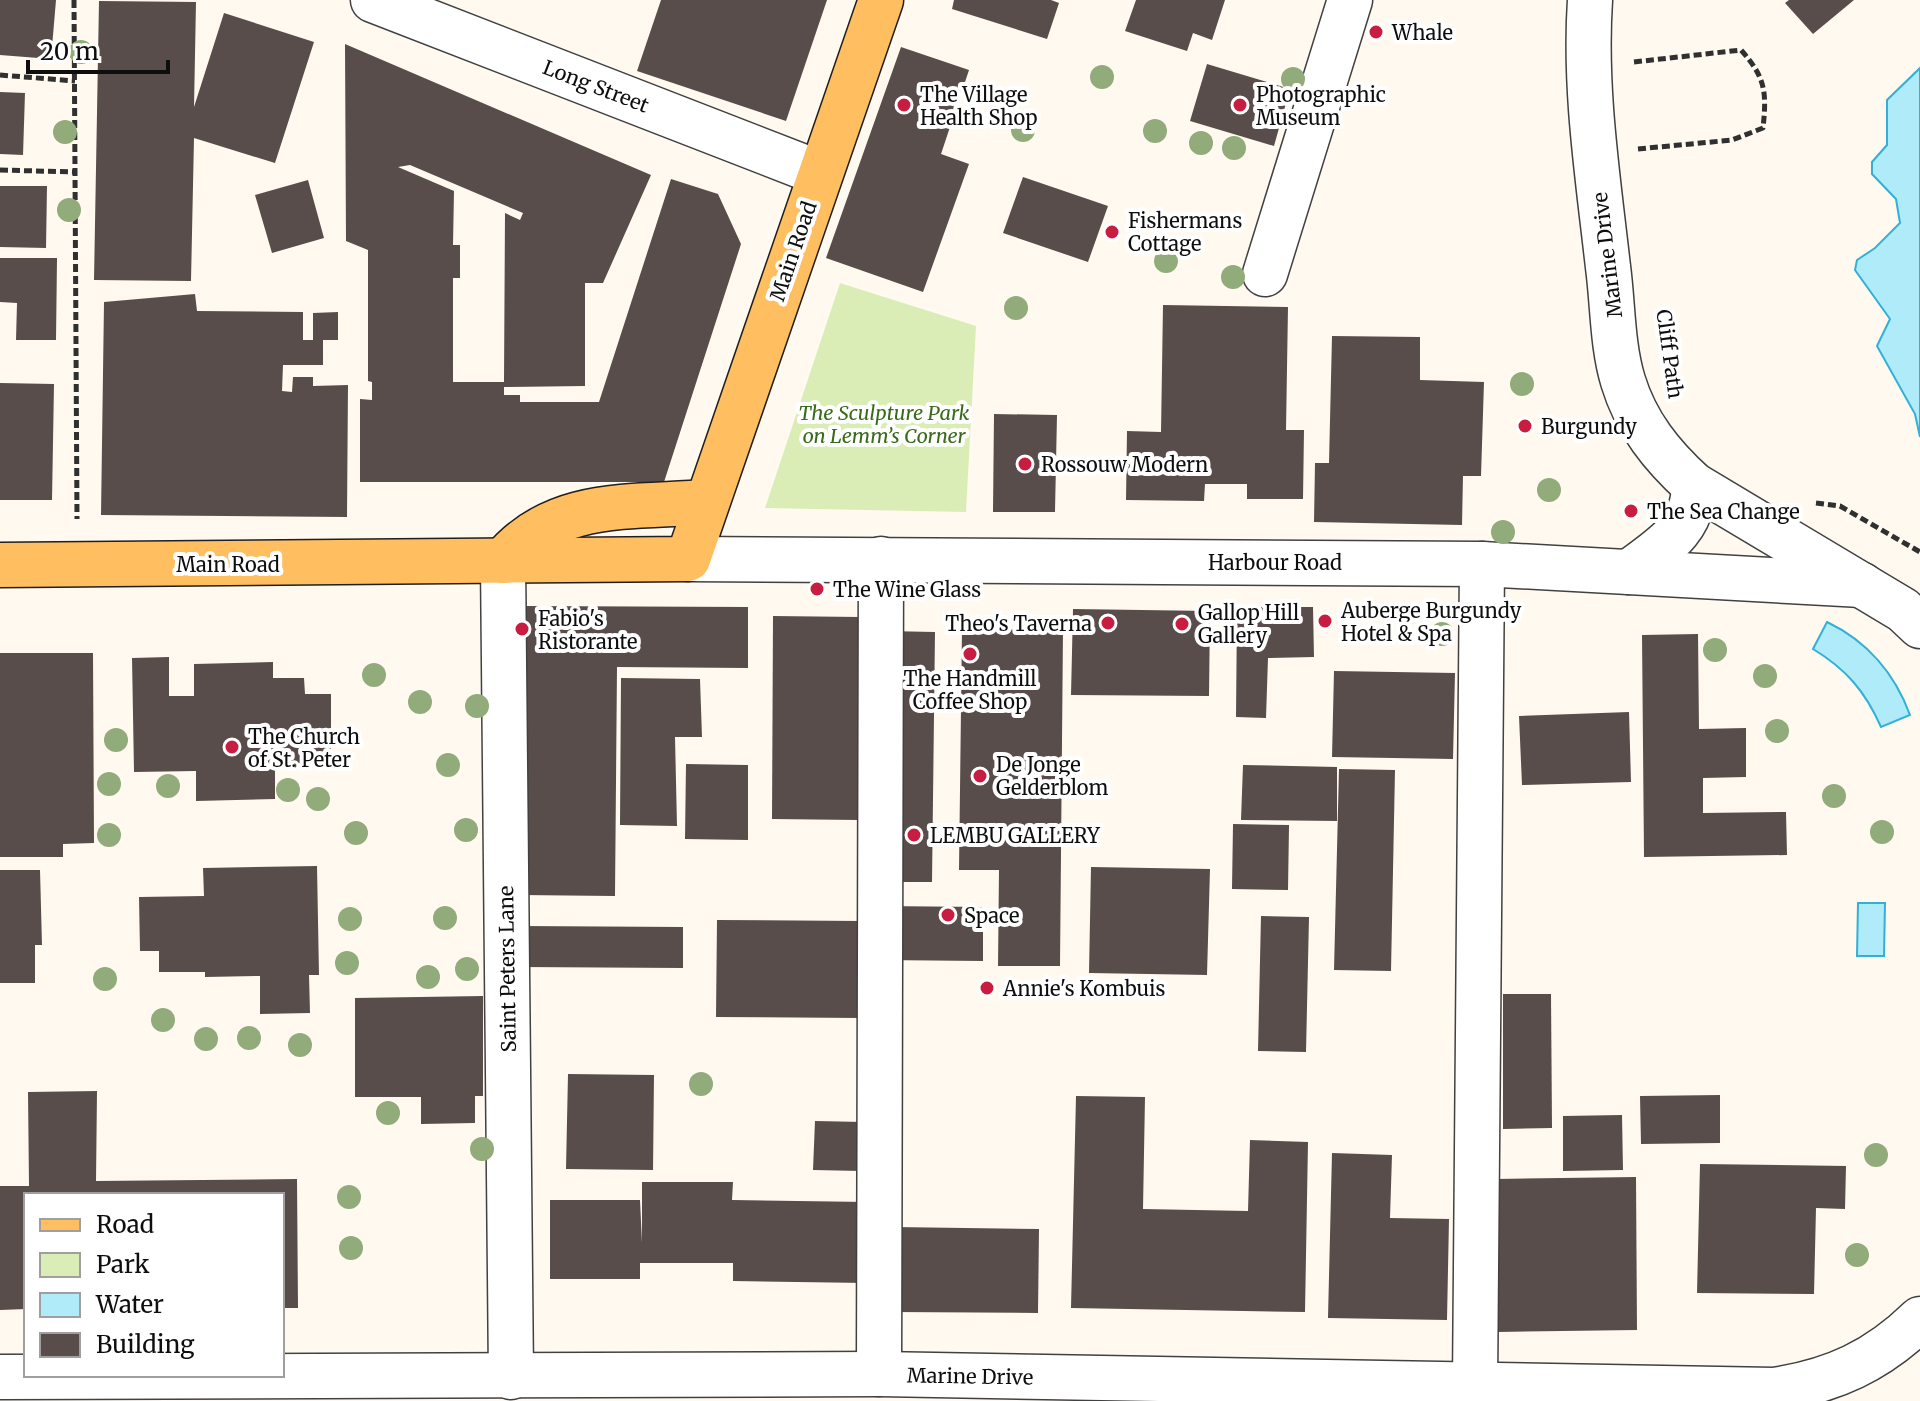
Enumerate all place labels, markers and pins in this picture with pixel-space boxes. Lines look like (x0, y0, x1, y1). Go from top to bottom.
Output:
place label: Whale (1391, 20, 1453, 45)
marker: Whale (1367, 23, 1385, 41)
place label: The Village Health Shop (920, 82, 1038, 130)
place label: Photographic Museum (1256, 82, 1386, 130)
marker: The Village Health Shop (895, 96, 913, 114)
marker: Photographic Museum (1231, 96, 1249, 114)
place label: Fishermans Cottage (1128, 208, 1242, 256)
marker: Fishermans Cottage (1103, 223, 1121, 241)
place label: Burgundy (1541, 414, 1637, 439)
marker: Burgundy (1516, 417, 1534, 435)
place label: Rossouw Modern (1041, 452, 1208, 477)
marker: Rossouw Modern (1016, 455, 1034, 473)
place label: The Sea Change (1647, 499, 1800, 524)
marker: The Sea Change (1622, 502, 1640, 520)
place label: The Wine Glass (833, 577, 981, 602)
marker: The Wine Glass (808, 580, 826, 598)
place label: Auberge Burgundy Hotel & Spa (1340, 598, 1522, 646)
place label: Gallop Hill Gallery (1198, 600, 1299, 648)
place label: Fabio's Ristorante (538, 606, 638, 654)
place label: Theo's Taverna (945, 611, 1092, 636)
marker: Auberge Burgundy Hotel & Spa (1316, 612, 1334, 630)
marker: Theo's Taverna (1099, 614, 1117, 632)
marker: Gallop Hill Gallery (1173, 615, 1191, 633)
marker: Fabio's Ristorante (513, 620, 531, 638)
marker: The Handmill Coffee Shop (961, 645, 979, 663)
place label: The Handmill Coffee Shop (903, 666, 1037, 714)
place label: The Church of St. Peter (248, 724, 360, 772)
marker: The Church of St. Peter (223, 738, 241, 756)
place label: De Jonge Gelderblom (996, 752, 1108, 800)
marker: De Jonge Gelderblom (971, 767, 989, 785)
place label: LEMBU GALLERY (930, 823, 1101, 848)
marker: LEMBU GALLERY (905, 826, 923, 844)
place label: Space (964, 903, 1019, 928)
marker: Space (939, 906, 957, 924)
place label: Annie's Kombuis (1002, 976, 1165, 1001)
marker: Annie's Kombuis (978, 979, 996, 997)

